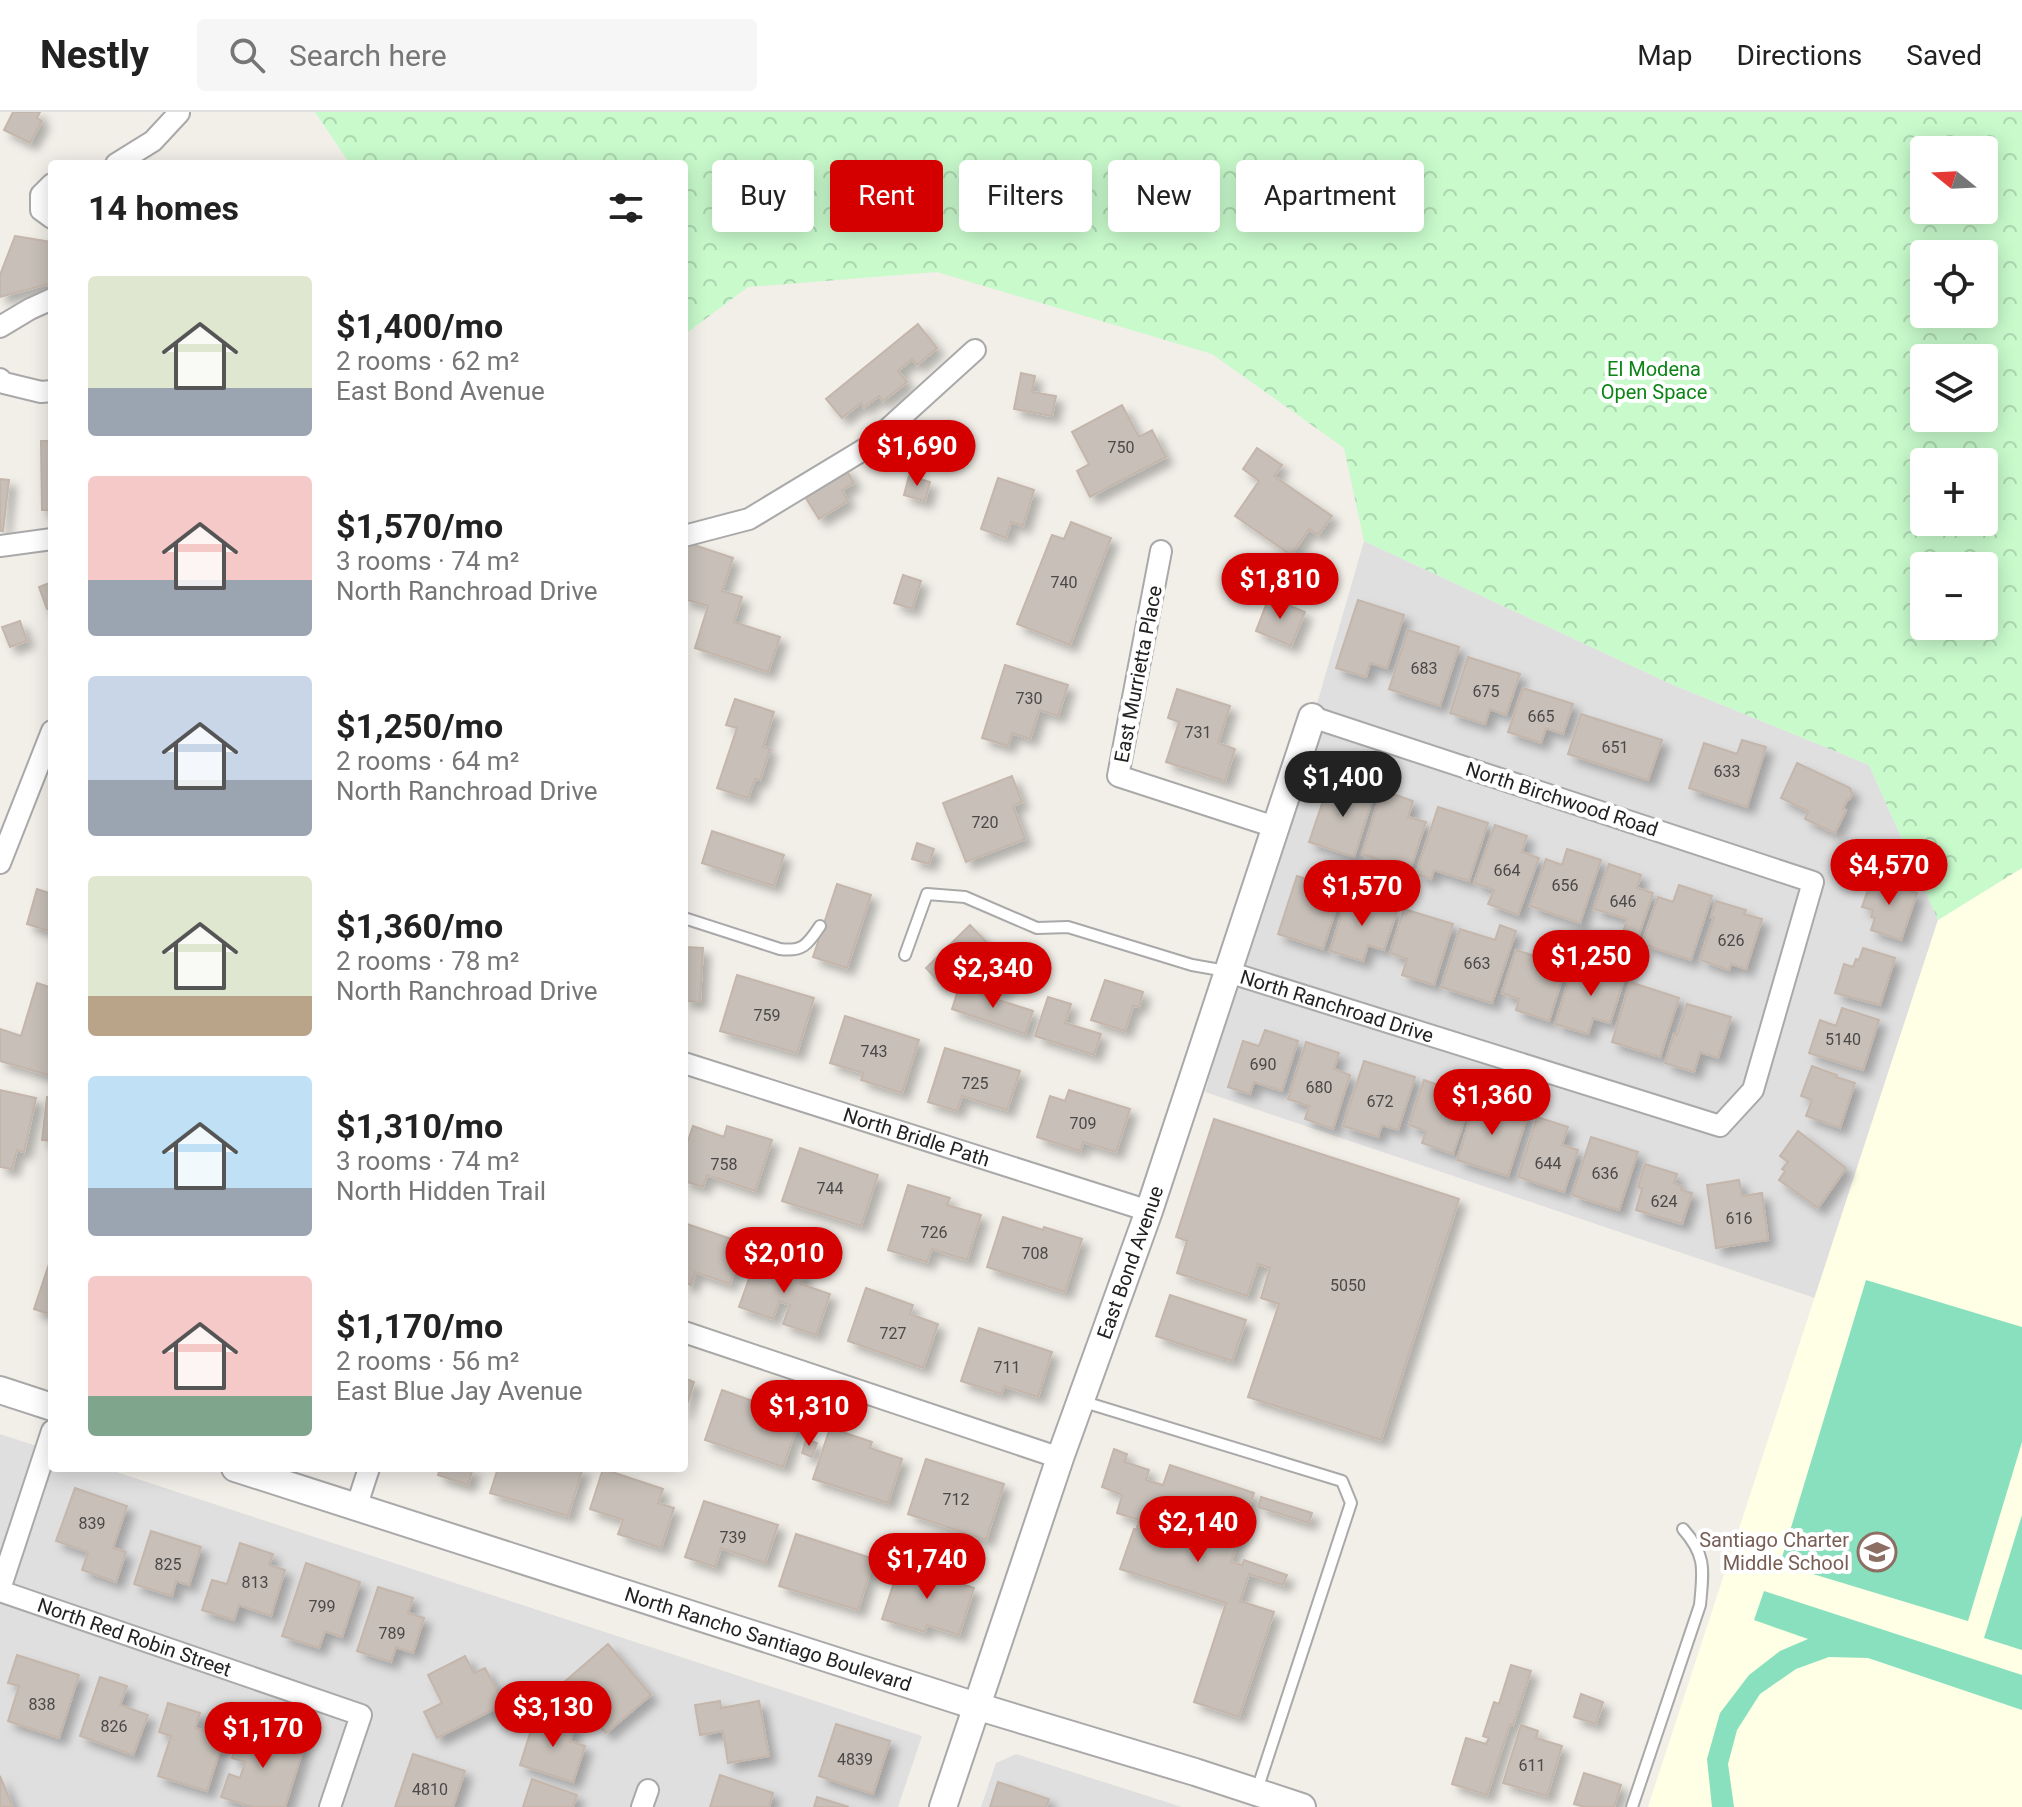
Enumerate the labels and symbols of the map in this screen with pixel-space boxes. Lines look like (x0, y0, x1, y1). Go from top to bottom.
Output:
north arrow (1910, 136, 1998, 224)
park label: El Modena Open Space (1601, 357, 1707, 404)
pin: $1,690 (852, 420, 982, 488)
house number: 750 (1108, 438, 1134, 457)
pin: $1,810 (1215, 553, 1345, 621)
house number: 740 (1051, 573, 1077, 592)
street label: East Murrietta Place (1109, 583, 1167, 765)
house number: 683 (1411, 659, 1437, 678)
house number: 675 (1473, 682, 1499, 701)
house number: 730 (1016, 689, 1042, 708)
house number: 665 (1528, 707, 1554, 726)
house number: 731 (1185, 723, 1211, 742)
house number: 651 (1602, 738, 1628, 757)
pin: $1,400 (1278, 751, 1408, 819)
street label: North Birchwood Road (1463, 757, 1661, 841)
house number: 633 (1714, 762, 1740, 781)
house number: 720 (972, 813, 998, 832)
pin: $4,570 (1824, 839, 1954, 907)
pin: $1,570 (1297, 860, 1427, 928)
house number: 664 (1494, 861, 1520, 880)
house number: 656 (1552, 876, 1578, 895)
house number: 646 (1610, 892, 1636, 911)
pin: $1,250 (1526, 930, 1656, 998)
house number: 626 (1718, 931, 1744, 950)
pin: $2,340 (928, 942, 1058, 1010)
house number: 663 (1464, 954, 1490, 973)
street label: North Ranchroad Drive (1237, 965, 1436, 1048)
house number: 759 (754, 1006, 780, 1025)
house number: 5140 (1825, 1030, 1861, 1049)
house number: 743 (861, 1042, 887, 1061)
house number: 690 (1250, 1055, 1276, 1074)
pin: $1,360 (1427, 1069, 1557, 1137)
house number: 725 (962, 1074, 988, 1093)
house number: 680 (1306, 1078, 1332, 1097)
house number: 672 (1367, 1092, 1393, 1111)
street label: North Bridle Path (840, 1102, 993, 1172)
house number: 709 (1070, 1114, 1096, 1133)
house number: 644 (1535, 1154, 1561, 1173)
house number: 758 (711, 1155, 737, 1174)
house number: 636 (1592, 1164, 1618, 1183)
house number: 744 (817, 1179, 843, 1198)
street label: East Bond Avenue (1092, 1183, 1168, 1342)
house number: 624 (1651, 1192, 1677, 1211)
house number: 616 (1726, 1209, 1752, 1228)
house number: 726 (921, 1223, 947, 1242)
pin: $2,010 (719, 1227, 849, 1295)
house number: 708 (1022, 1244, 1048, 1263)
house number: 5050 (1330, 1276, 1366, 1295)
house number: 727 (880, 1324, 906, 1343)
house number: 711 (994, 1358, 1020, 1377)
pin: $1,310 (744, 1380, 874, 1448)
house number: 712 (943, 1490, 969, 1509)
pin: $2,140 (1133, 1496, 1263, 1564)
house number: 839 (79, 1514, 105, 1533)
house number: 739 (720, 1528, 746, 1547)
place label: Santiago Charter Middle School (1699, 1528, 1849, 1575)
school or university icon: Santiago Charter Middle School (1856, 1531, 1898, 1573)
pin: $1,740 (862, 1533, 992, 1601)
house number: 825 (155, 1555, 181, 1574)
house number: 813 (242, 1573, 268, 1592)
street label: North Rancho Santiago Boulevard (622, 1582, 915, 1697)
street label: North Red Robin Street (34, 1593, 234, 1682)
house number: 799 (309, 1597, 335, 1616)
house number: 789 (379, 1624, 405, 1643)
pin: $3,130 (488, 1681, 618, 1749)
house number: 838 (29, 1695, 55, 1714)
pin: $1,170 (198, 1702, 328, 1770)
house number: 826 (101, 1717, 127, 1736)
house number: 4839 (837, 1750, 873, 1769)
house number: 611 (1519, 1756, 1545, 1775)
house number: 4810 (412, 1780, 448, 1799)

